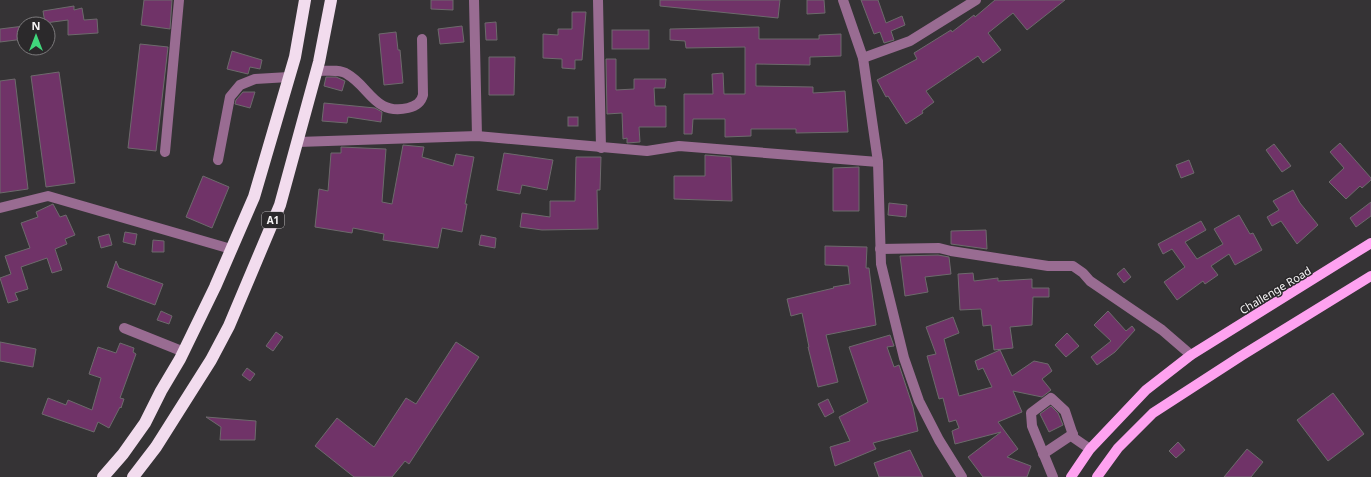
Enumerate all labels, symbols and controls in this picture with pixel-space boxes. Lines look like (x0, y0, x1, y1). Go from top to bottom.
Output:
north arrow (16, 16, 56, 56)
text: N (32, 18, 40, 33)
road number: A1 (262, 212, 284, 228)
street label: Challenge Road (1236, 263, 1314, 317)

